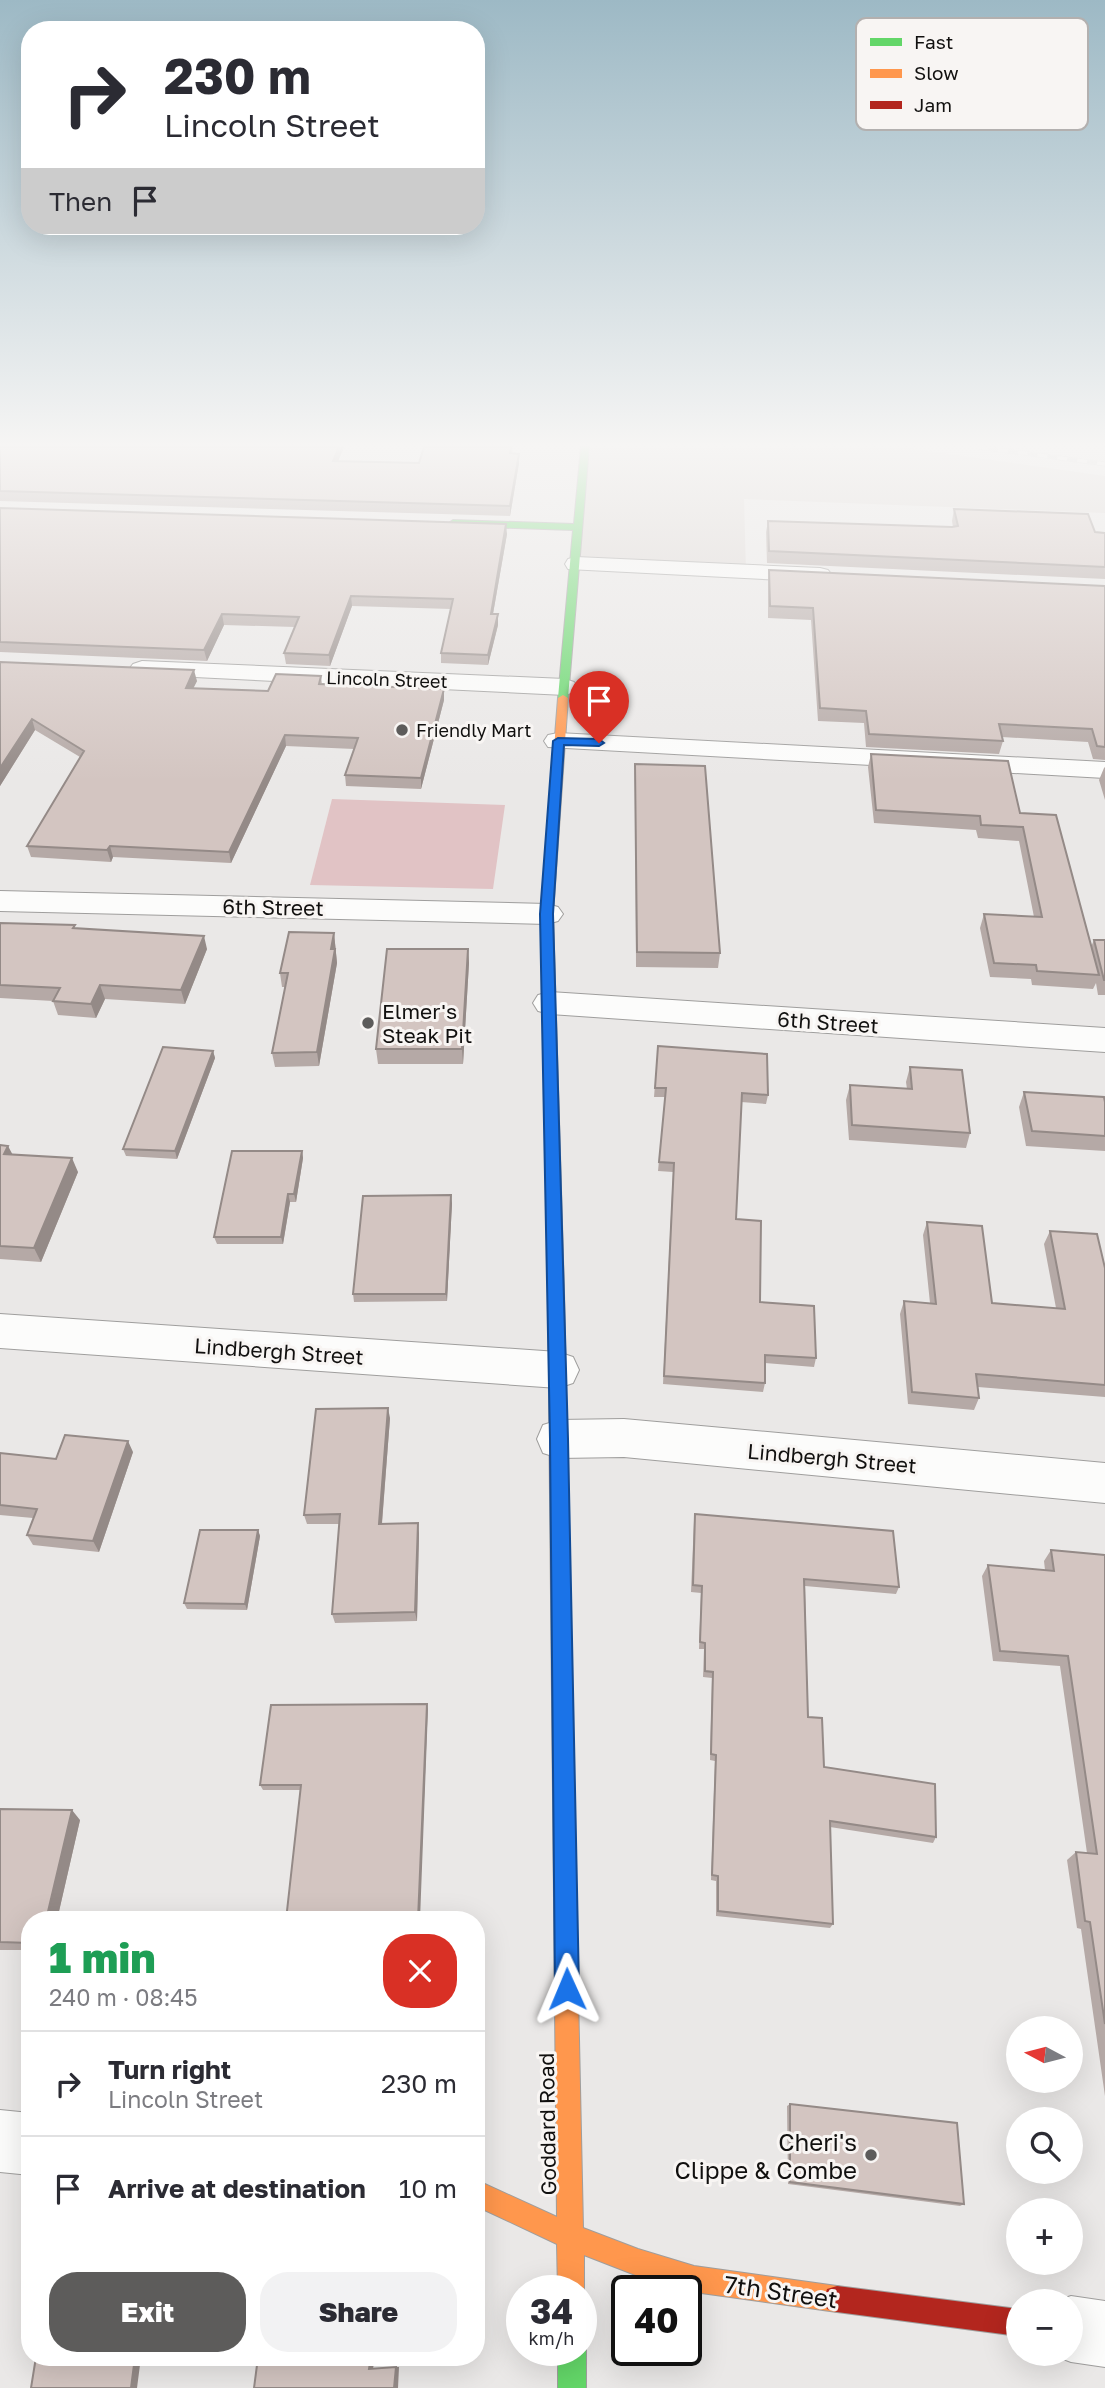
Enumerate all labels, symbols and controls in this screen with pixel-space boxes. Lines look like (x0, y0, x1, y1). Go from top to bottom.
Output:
legend (856, 18, 1088, 130)
text: Fast (914, 30, 953, 53)
text: 230 m (164, 46, 311, 105)
icon: right (49, 49, 140, 140)
text: Slow (914, 61, 959, 84)
text: Jam (914, 93, 952, 116)
text: Lincoln Street (164, 106, 380, 144)
icon: arrive (126, 182, 164, 220)
text: Then (49, 186, 112, 217)
street label: Lincoln Street (326, 666, 448, 692)
pin (569, 671, 629, 743)
icon: arrive (580, 682, 618, 720)
place label: Friendly Mart (416, 719, 531, 741)
marker: Friendly Mart (394, 722, 410, 738)
street label: 6th Street (222, 893, 324, 921)
place label: Elmer's Steak Pit (382, 998, 472, 1048)
street label: 6th Street (776, 1005, 880, 1039)
marker: Elmer's Steak Pit (360, 1015, 376, 1031)
street label: Lindbergh Street (193, 1332, 365, 1370)
street label: Lindbergh Street (746, 1438, 918, 1478)
text: 1 min (49, 1932, 156, 1982)
button: close (383, 1934, 457, 2008)
position arrow (530, 1952, 604, 2026)
text: 240 m · 08:45 (49, 1983, 198, 2011)
north arrow (1006, 2016, 1083, 2093)
map controls (1006, 2016, 1083, 2366)
street label: Goddard Road (533, 2052, 561, 2196)
text: Turn right (108, 2054, 231, 2085)
icon: right (49, 2065, 87, 2103)
text: 230 m (381, 2068, 457, 2099)
text: Lincoln Street (108, 2085, 263, 2113)
button: search (1006, 2107, 1083, 2184)
place label: Cheri's Clippe & Combe (674, 2127, 857, 2184)
marker: Cheri's Clippe & Combe (863, 2147, 879, 2163)
icon: arrive (49, 2170, 87, 2208)
text: Arrive at destination (108, 2173, 366, 2204)
text: 10 m (399, 2173, 457, 2204)
button: + (1006, 2198, 1083, 2275)
street label: 7th Street (722, 2269, 840, 2313)
button: Exit (49, 2272, 246, 2352)
button: Share (260, 2272, 457, 2352)
speed limit sign: 40 (611, 2275, 702, 2366)
button: − (1006, 2289, 1083, 2366)
text: 34 (530, 2290, 573, 2332)
text: km/h (529, 2327, 574, 2349)

